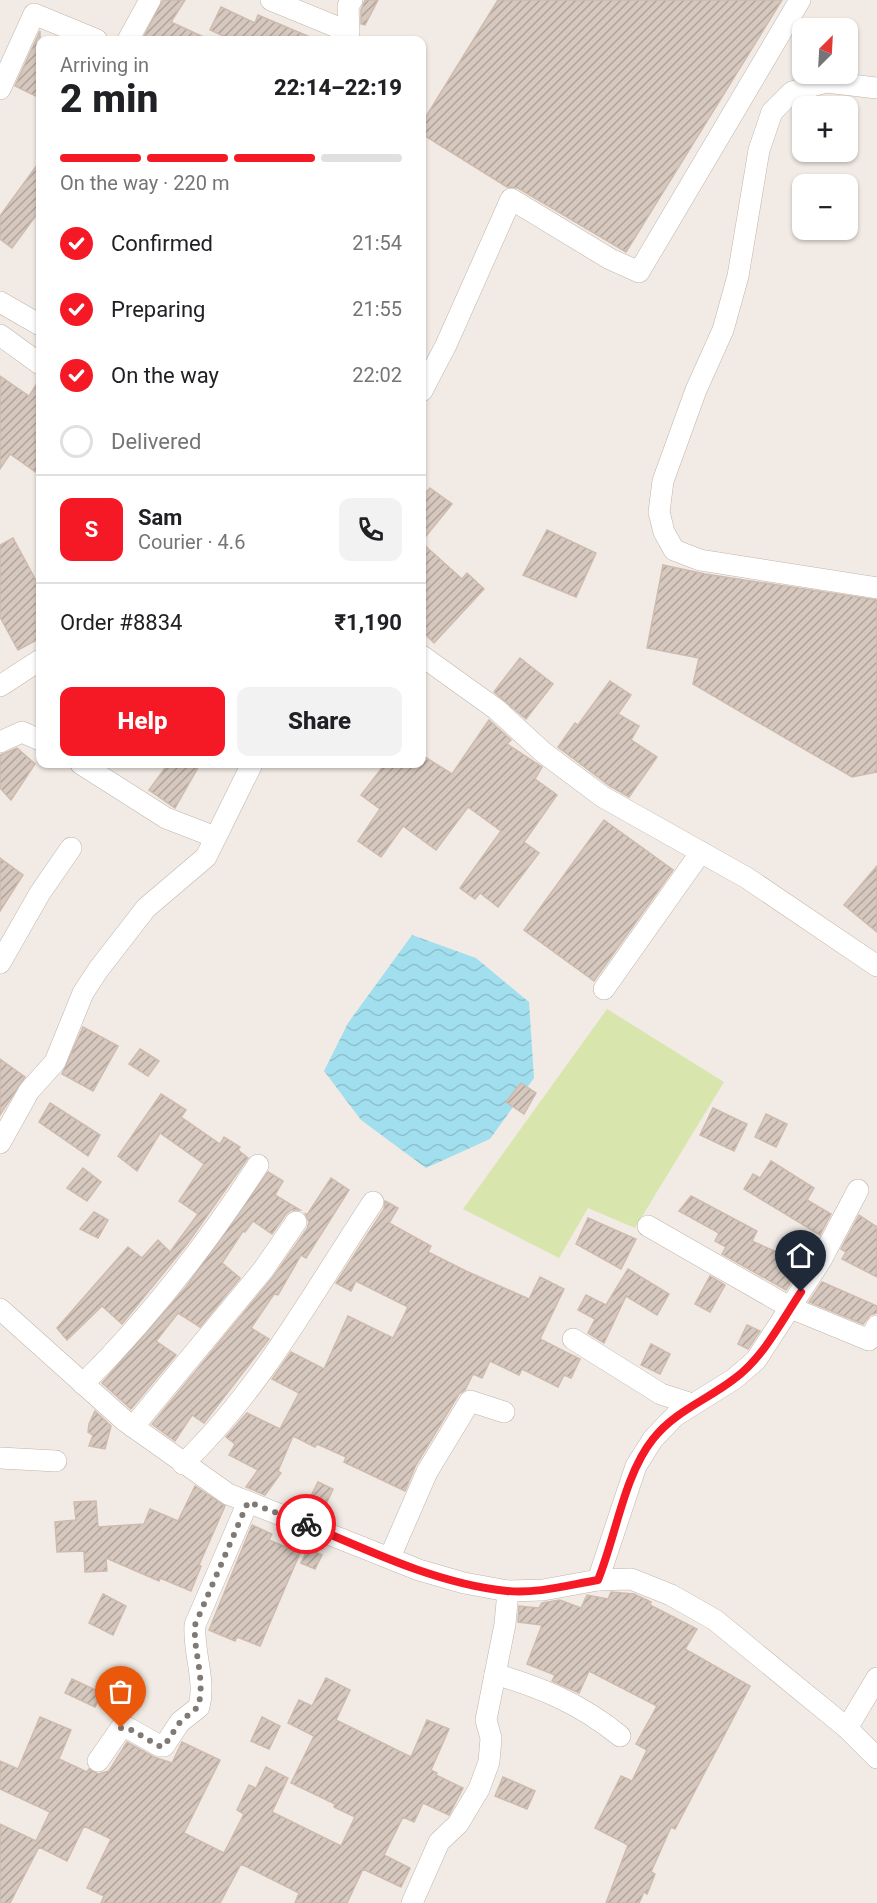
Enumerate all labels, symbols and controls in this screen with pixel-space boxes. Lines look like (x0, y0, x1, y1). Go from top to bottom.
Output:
north arrow (792, 18, 858, 84)
map controls (792, 18, 858, 240)
text: Arriving in (60, 53, 149, 77)
text: 22:14–22:19 (274, 75, 402, 100)
text: 2 min (60, 76, 158, 122)
button: + (792, 96, 858, 162)
text: On the way · 220 m (60, 171, 229, 195)
button: − (792, 174, 858, 240)
icon: check (60, 227, 93, 260)
text: Confirmed (111, 231, 213, 256)
text: 21:54 (352, 231, 402, 255)
icon: check (60, 293, 93, 326)
text: Preparing (111, 297, 205, 322)
text: 21:55 (352, 297, 402, 321)
icon: check (60, 359, 93, 392)
text: On the way (111, 363, 219, 388)
text: 22:02 (352, 363, 402, 387)
text: Delivered (111, 429, 201, 454)
button: phone (339, 498, 402, 561)
text: Sam (138, 505, 182, 530)
text: S (85, 517, 98, 542)
text: Courier · 4.6 (138, 530, 245, 554)
text: Order #8834 (60, 610, 182, 635)
text: ₹1,190 (335, 610, 402, 635)
button: Help (60, 687, 225, 756)
button: Share (237, 687, 402, 756)
pin (775, 1230, 826, 1292)
icon: home (784, 1239, 817, 1272)
courier (276, 1494, 336, 1554)
icon: bike (290, 1508, 323, 1541)
pin (95, 1666, 146, 1728)
icon: bag (104, 1675, 137, 1708)

